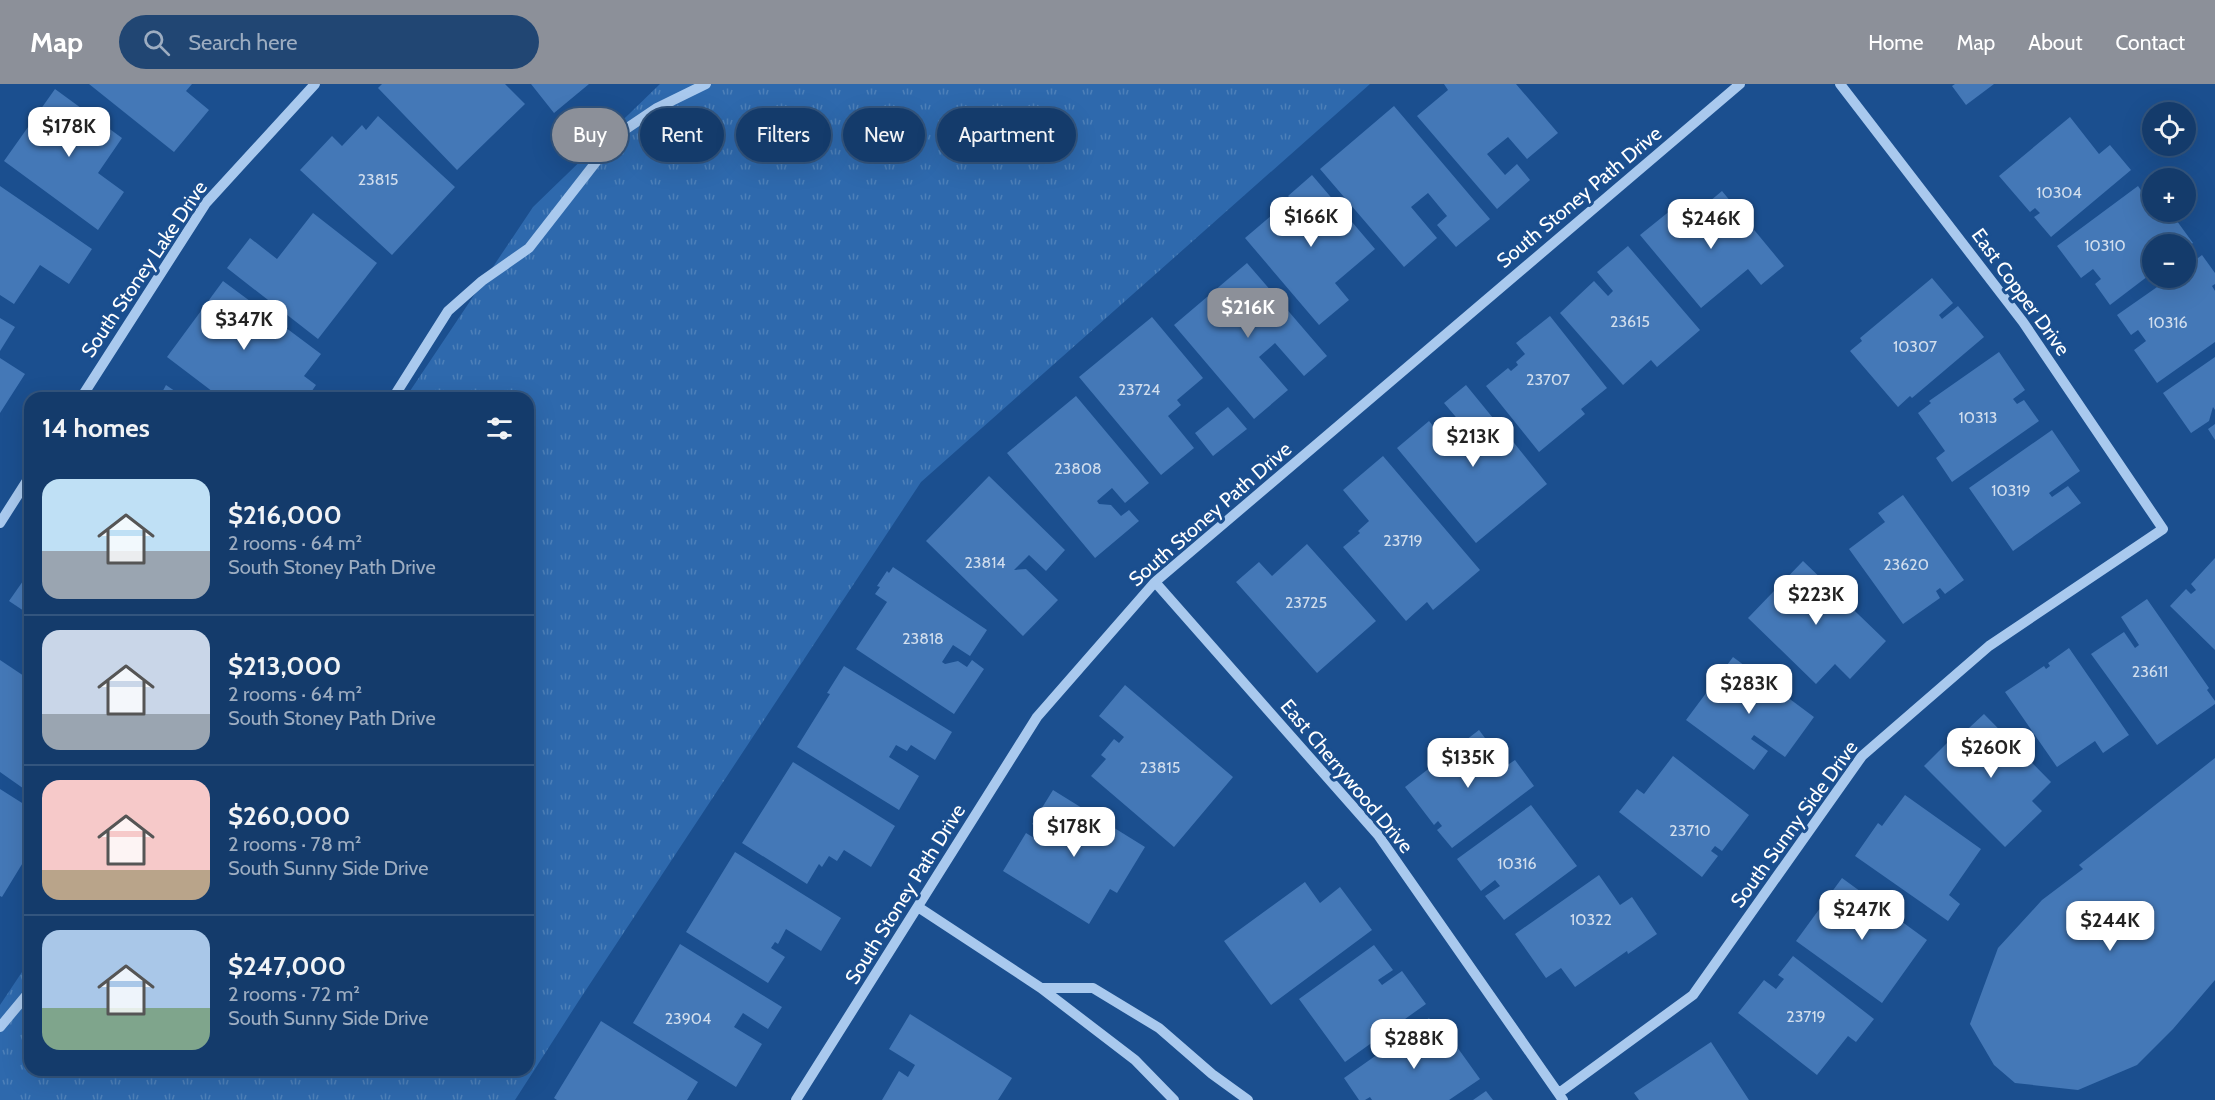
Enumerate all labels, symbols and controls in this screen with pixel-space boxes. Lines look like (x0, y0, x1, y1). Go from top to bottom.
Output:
search box (119, 15, 539, 69)
text: Map (30, 25, 83, 59)
icon: search (140, 26, 173, 59)
text: Search here (188, 29, 297, 56)
text: Home (1868, 30, 1924, 55)
text: Map (1957, 30, 1995, 55)
text: About (2028, 30, 2082, 55)
text: Contact (2115, 30, 2185, 55)
map controls (2142, 102, 2196, 288)
button: locate (2142, 102, 2196, 156)
pin: $178K (27, 107, 111, 158)
chip: Buy (552, 108, 628, 162)
chip: Rent (640, 108, 724, 162)
chip: Filters (736, 108, 831, 162)
chip: New (843, 108, 925, 162)
chip: Apartment (937, 108, 1076, 162)
text: $178K (42, 114, 96, 138)
street label: South Stoney Path Drive (1492, 121, 1666, 273)
button: + (2142, 168, 2196, 222)
house number: 23815 (358, 170, 398, 189)
street label: South Stoney Lake Drive (76, 176, 212, 362)
house number: 10304 (2036, 183, 2082, 202)
pin: $166K (1269, 197, 1353, 248)
pin: $246K (1669, 199, 1753, 250)
text: $166K (1284, 204, 1338, 228)
text: $246K (1682, 206, 1740, 230)
street label: East Copper Drive (1967, 224, 2075, 360)
button: − (2142, 234, 2196, 288)
house number: 10310 (2084, 236, 2126, 255)
pin: $216K (1206, 288, 1290, 339)
text: $216K (1221, 295, 1275, 319)
pin: $347K (202, 300, 286, 351)
text: $347K (215, 307, 273, 331)
house number: 23615 (1610, 312, 1650, 331)
house number: 10316 (2148, 313, 2188, 332)
house number: 10307 (1893, 337, 1937, 356)
house number: 23707 (1526, 370, 1570, 389)
house number: 23724 (1118, 380, 1160, 399)
house number: 10313 (1959, 408, 1997, 427)
text: 14 homes (42, 412, 150, 444)
icon: filters (483, 412, 516, 445)
pin: $213K (1431, 417, 1515, 468)
text: $213K (1447, 424, 1499, 448)
street label: South Stoney Path Drive (1124, 437, 1296, 591)
house number: 23808 (1054, 459, 1102, 478)
house number: 10319 (1991, 481, 2031, 500)
text: $216,000 (228, 499, 342, 531)
icon: home (90, 503, 162, 575)
text: 2 rooms · 64 m² (228, 531, 362, 555)
house number: 23719 (1383, 531, 1423, 550)
house number: 23814 (964, 553, 1006, 572)
text: South Stoney Path Drive (228, 555, 436, 579)
house number: 23620 (1883, 555, 1929, 574)
pin: $223K (1774, 575, 1858, 626)
text: $223K (1788, 582, 1844, 606)
house number: 23725 (1285, 593, 1327, 612)
house number: 23818 (902, 629, 944, 648)
text: $213,000 (228, 650, 341, 682)
icon: home (90, 654, 162, 726)
house number: 23611 (2132, 662, 2168, 681)
pin: $283K (1707, 664, 1791, 715)
text: $283K (1720, 671, 1778, 695)
text: 2 rooms · 64 m² (228, 682, 362, 706)
street label: East Cherrywood Drive (1276, 694, 1418, 858)
text: South Stoney Path Drive (228, 706, 436, 730)
pin: $260K (1949, 728, 2033, 779)
text: $260K (1961, 735, 2021, 759)
street label: South Sunny Side Drive (1725, 736, 1863, 912)
pin: $135K (1426, 738, 1510, 789)
text: $135K (1441, 745, 1495, 769)
house number: 23815 (1140, 758, 1180, 777)
text: $260,000 (228, 800, 350, 832)
street label: South Stoney Path Drive (840, 800, 970, 988)
icon: home (90, 804, 162, 876)
pin: $178K (1032, 807, 1116, 858)
text: $178K (1047, 814, 1101, 838)
house number: 23710 (1669, 821, 1711, 840)
text: 2 rooms · 78 m² (228, 832, 361, 856)
house number: 10316 (1497, 854, 1537, 873)
text: South Sunny Side Drive (228, 856, 428, 880)
pin: $247K (1820, 890, 1904, 941)
text: $247K (1833, 897, 1891, 921)
pin: $244K (2068, 901, 2152, 952)
text: $244K (2080, 908, 2140, 932)
house number: 10322 (1570, 910, 1612, 929)
text: $247,000 (228, 950, 346, 982)
icon: home (90, 954, 162, 1026)
text: 2 rooms · 72 m² (228, 982, 360, 1006)
text: South Sunny Side Drive (228, 1006, 428, 1030)
house number: 23719 (1786, 1007, 1826, 1026)
house number: 23904 (665, 1009, 711, 1028)
pin: $288K (1372, 1019, 1456, 1070)
text: $288K (1385, 1026, 1443, 1050)

